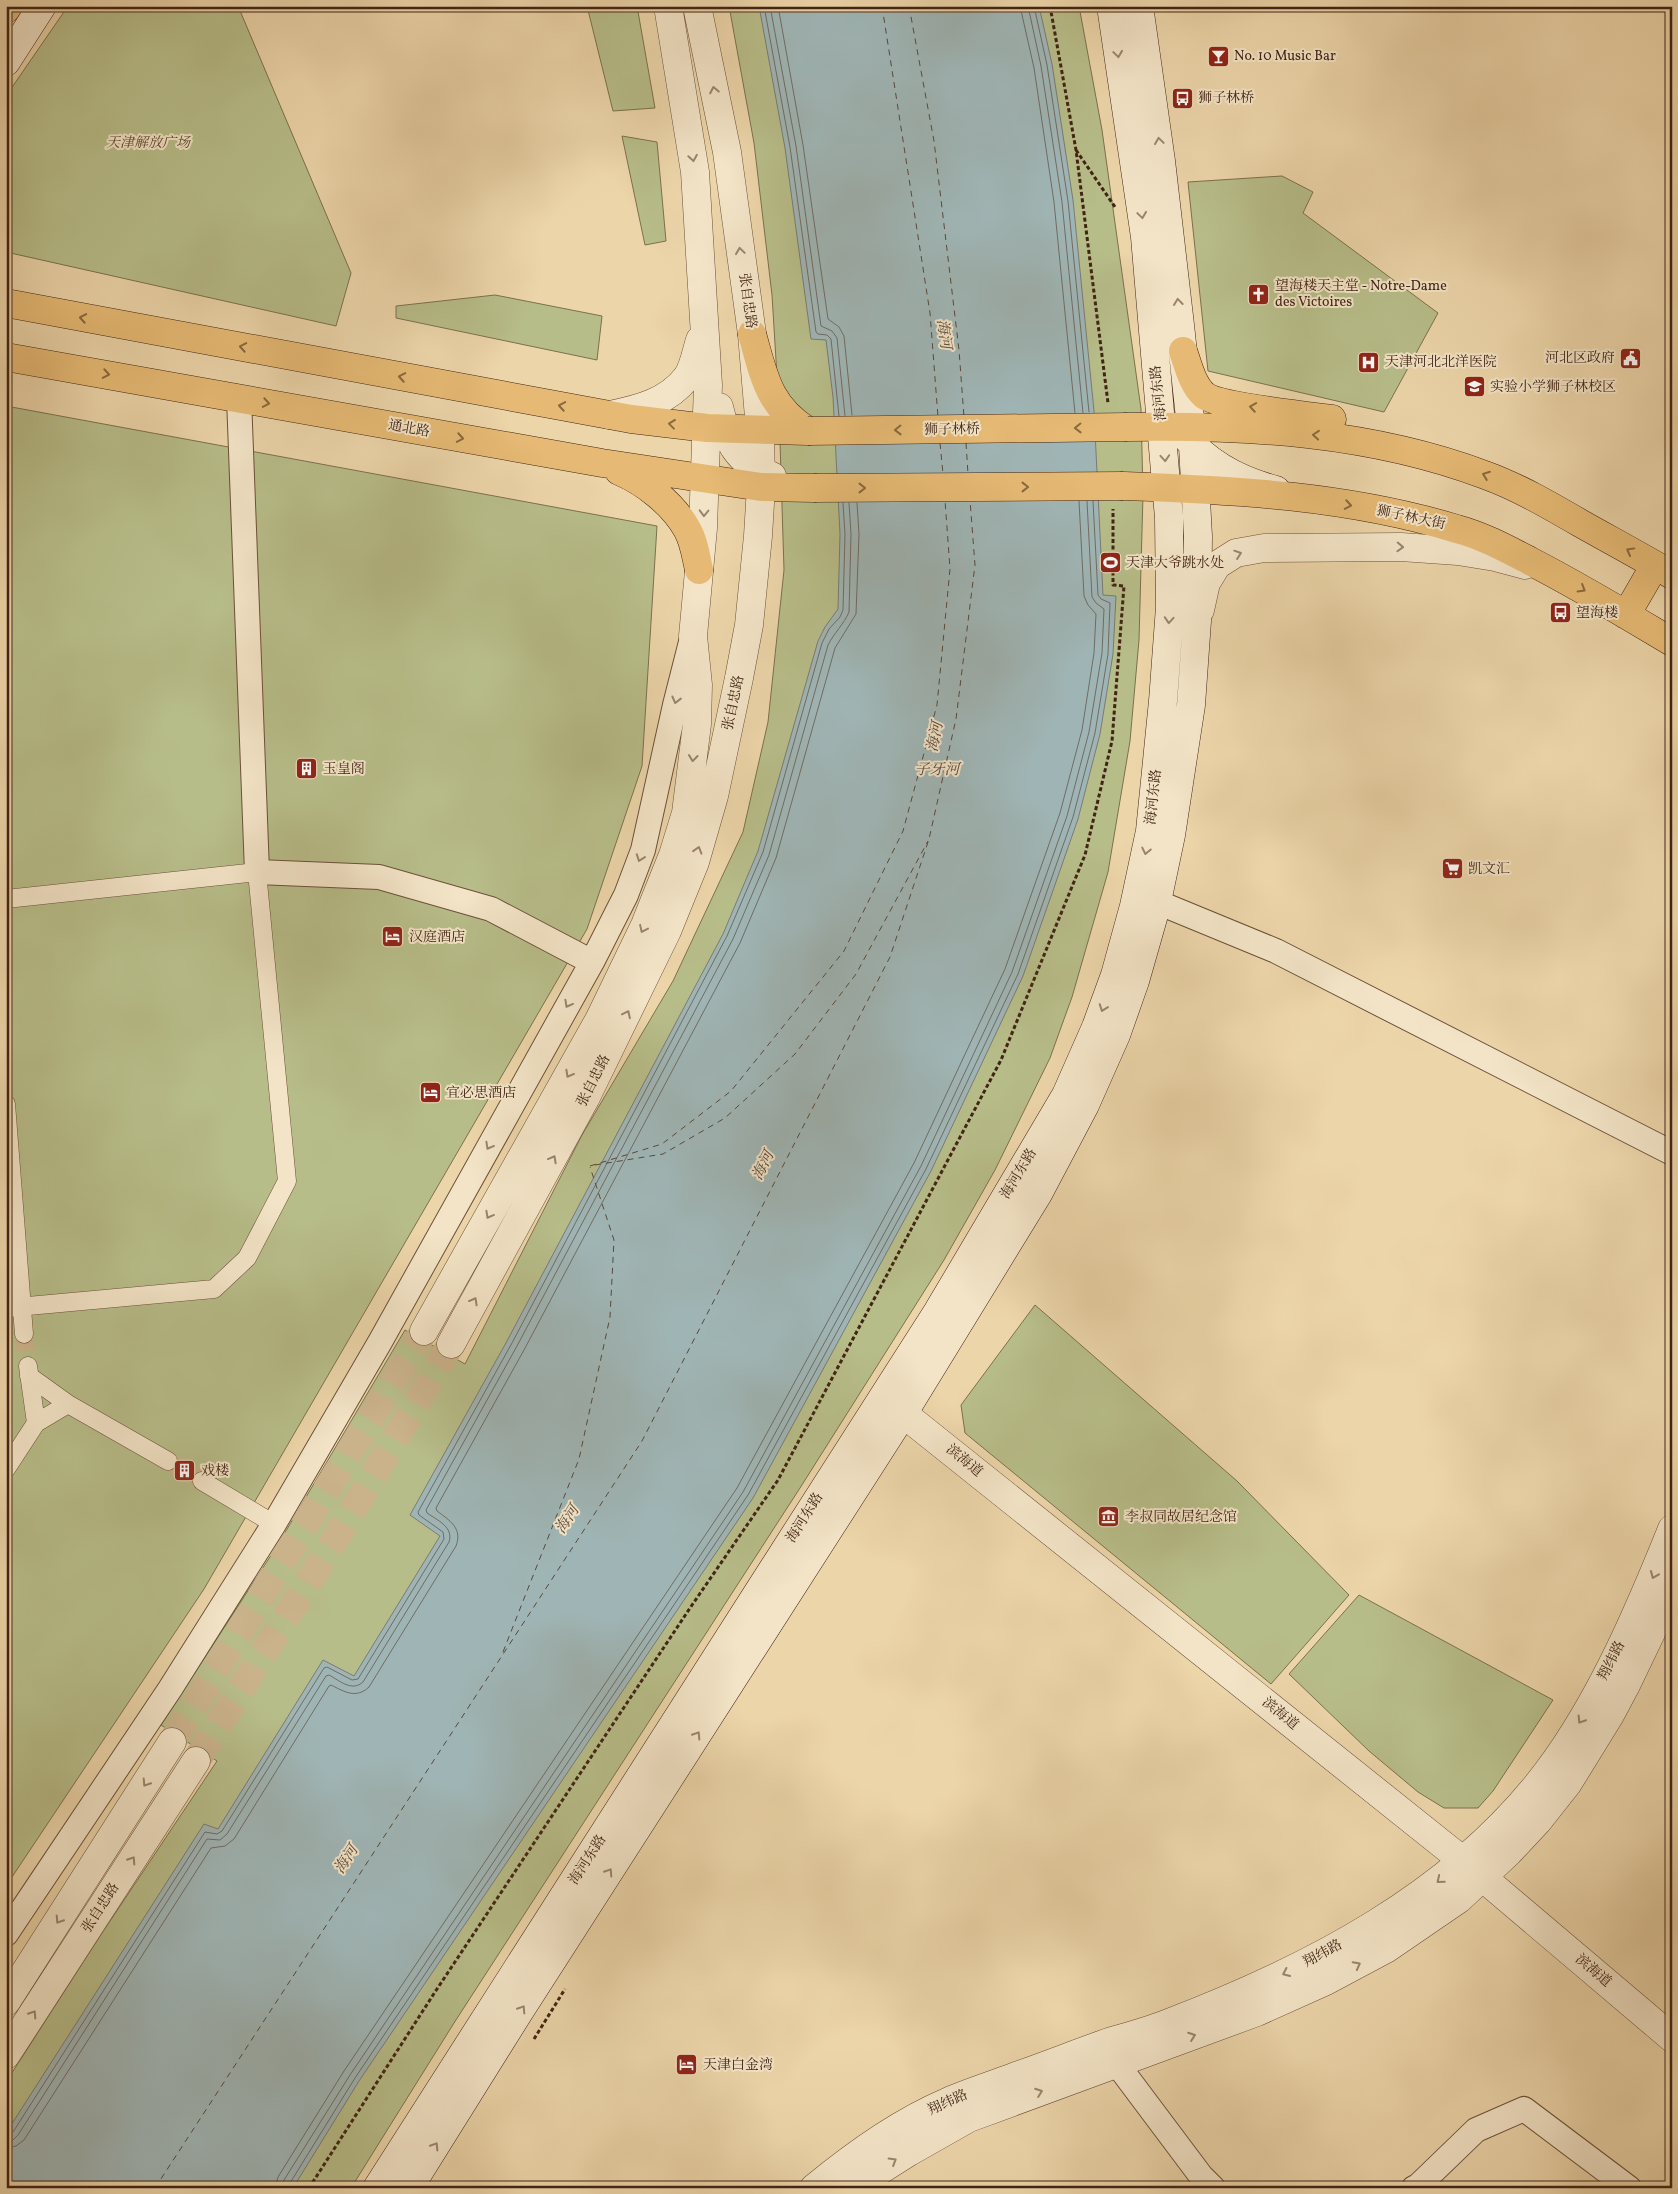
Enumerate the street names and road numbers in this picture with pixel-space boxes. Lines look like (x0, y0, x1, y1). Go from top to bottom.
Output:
street label: 张自忠路 (734, 272, 760, 330)
street label: 海河东路 (1147, 364, 1171, 422)
street label: 通北路 (387, 416, 431, 442)
street label: 狮子林桥 (924, 420, 980, 440)
street label: 狮子林大街 (1375, 501, 1447, 535)
street label: 张自忠路 (719, 674, 749, 732)
street label: 海河东路 (1142, 768, 1166, 826)
street label: 张自忠路 (573, 1052, 615, 1110)
street label: 海河东路 (996, 1145, 1042, 1203)
street label: 滨海道 (942, 1440, 986, 1482)
street label: 海河东路 (782, 1489, 828, 1547)
street label: 翔纬路 (1594, 1638, 1630, 1684)
street label: 滨海道 (1258, 1693, 1302, 1735)
street label: 海河东路 (565, 1831, 611, 1889)
street label: 张自忠路 (78, 1879, 124, 1937)
street label: 翔纬路 (1300, 1936, 1346, 1972)
street label: 滨海道 (1571, 1950, 1615, 1992)
street label: 翔纬路 (925, 2086, 971, 2120)

